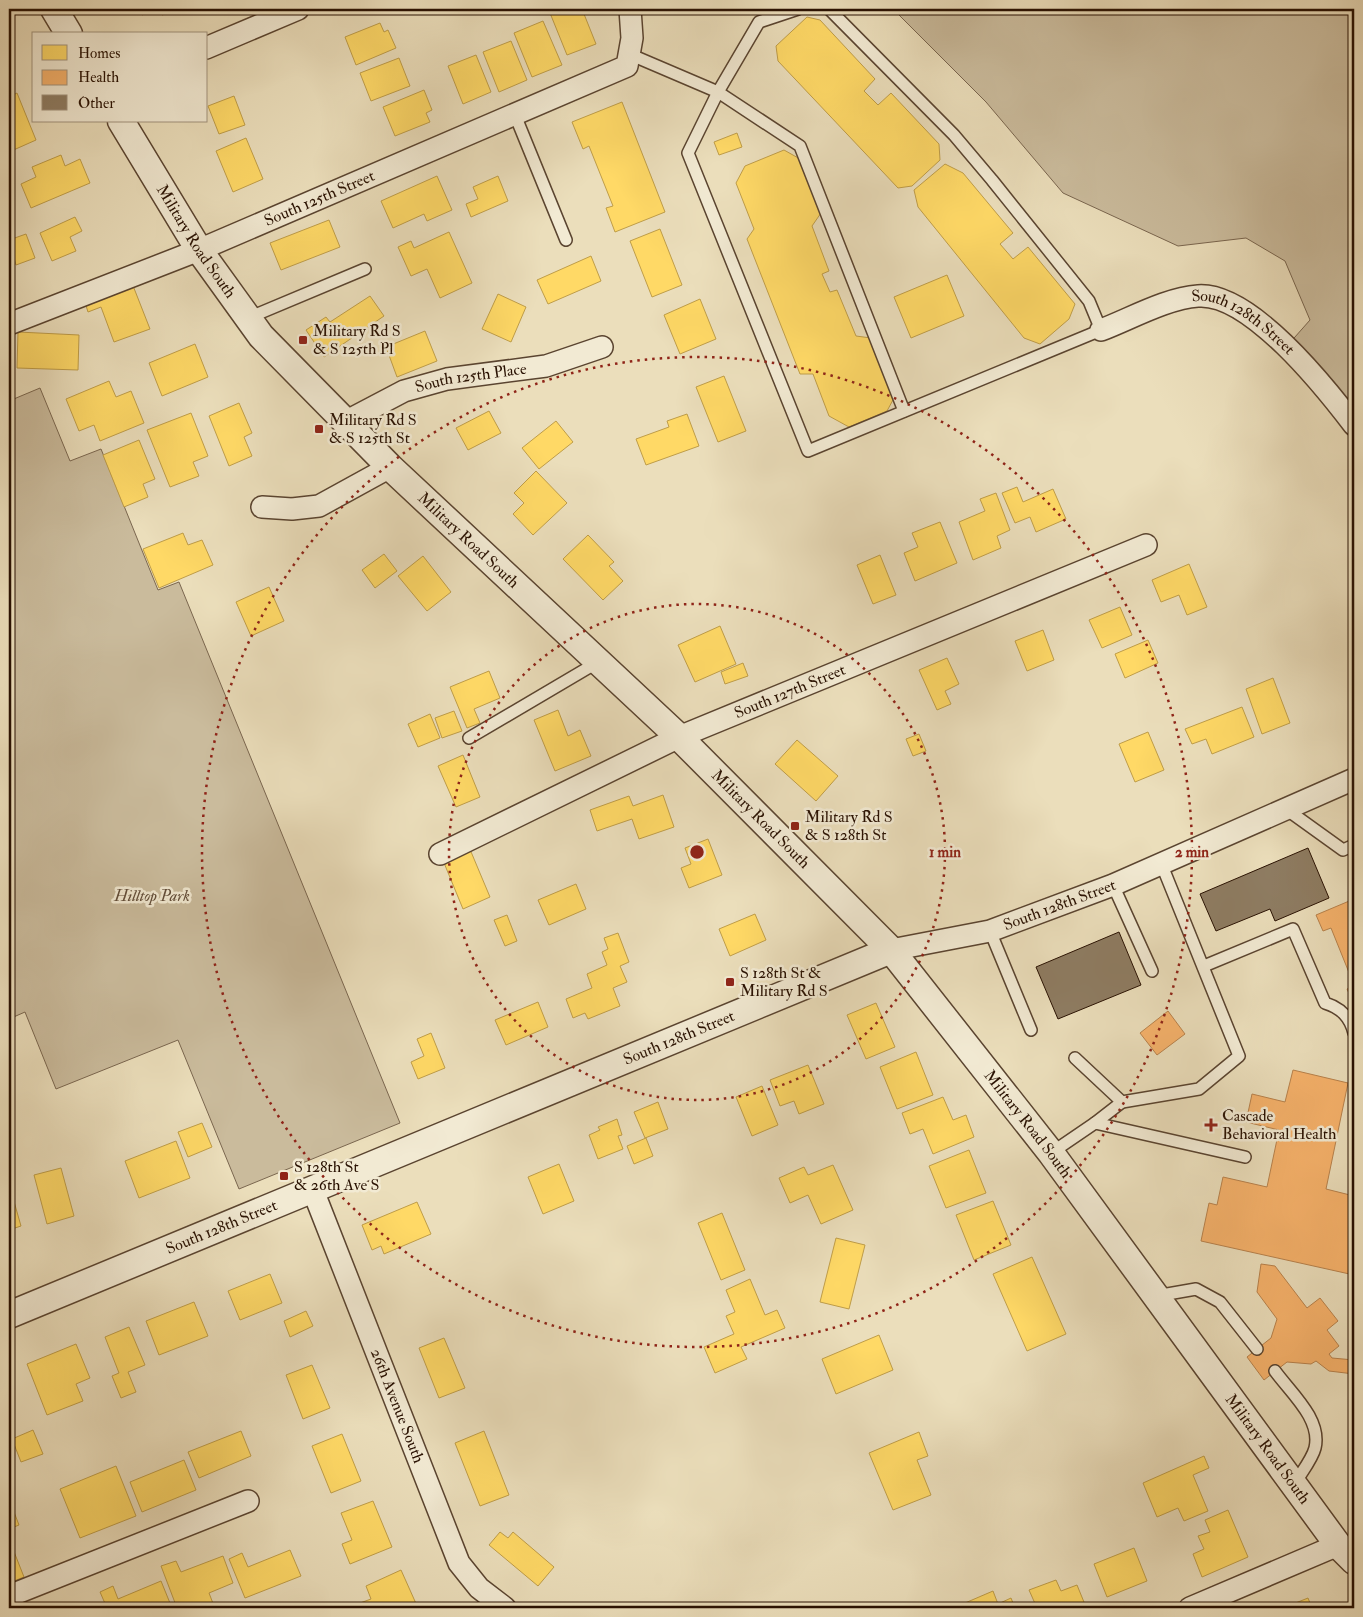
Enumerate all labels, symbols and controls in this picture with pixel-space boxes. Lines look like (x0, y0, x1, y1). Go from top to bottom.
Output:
legend (32, 32, 208, 122)
text: Homes (78, 44, 120, 63)
text: Health (78, 68, 119, 87)
text: Other (78, 94, 115, 113)
street label: South 125th Street (261, 166, 378, 231)
street label: Military Road South (152, 181, 241, 303)
street label: South 128th Street (1191, 286, 1299, 359)
place label: Military Rd S & S 125th Pl (313, 321, 401, 359)
marker: Military Rd S & S 125th Pl (297, 334, 309, 346)
street label: South 125th Place (413, 359, 528, 397)
place label: Military Rd S & S 125th St (329, 410, 417, 448)
marker: Military Rd S & S 125th St (313, 423, 325, 435)
street label: Military Road South (414, 488, 524, 593)
street label: South 127th Street (731, 660, 848, 723)
street label: Military Road South (707, 765, 815, 873)
place label: Military Rd S & S 128th St (805, 807, 893, 845)
marker: Military Rd S & S 128th St (789, 820, 801, 832)
centre of rings (688, 843, 706, 861)
text: 1 min (929, 843, 961, 862)
text: 2 min (1175, 843, 1209, 862)
street label: South 128th Street (1000, 875, 1119, 935)
park label: Hilltop Park (113, 886, 190, 906)
place label: S 128th St & Military Rd S (740, 963, 828, 1001)
marker: S 128th St & Military Rd S (724, 976, 736, 988)
street label: South 128th Street (620, 1006, 738, 1070)
street label: Military Road South (979, 1066, 1076, 1182)
place label: Cascade Behavioral Health (1222, 1106, 1337, 1144)
marker: Cascade Behavioral Health (1204, 1118, 1218, 1132)
place label: S 128th St & 26th Ave S (294, 1157, 379, 1195)
marker: S 128th St & 26th Ave S (278, 1170, 290, 1182)
street label: South 128th Street (163, 1195, 280, 1259)
street label: 26th Avenue South (366, 1346, 429, 1467)
street label: Military Road South (1221, 1390, 1315, 1508)

